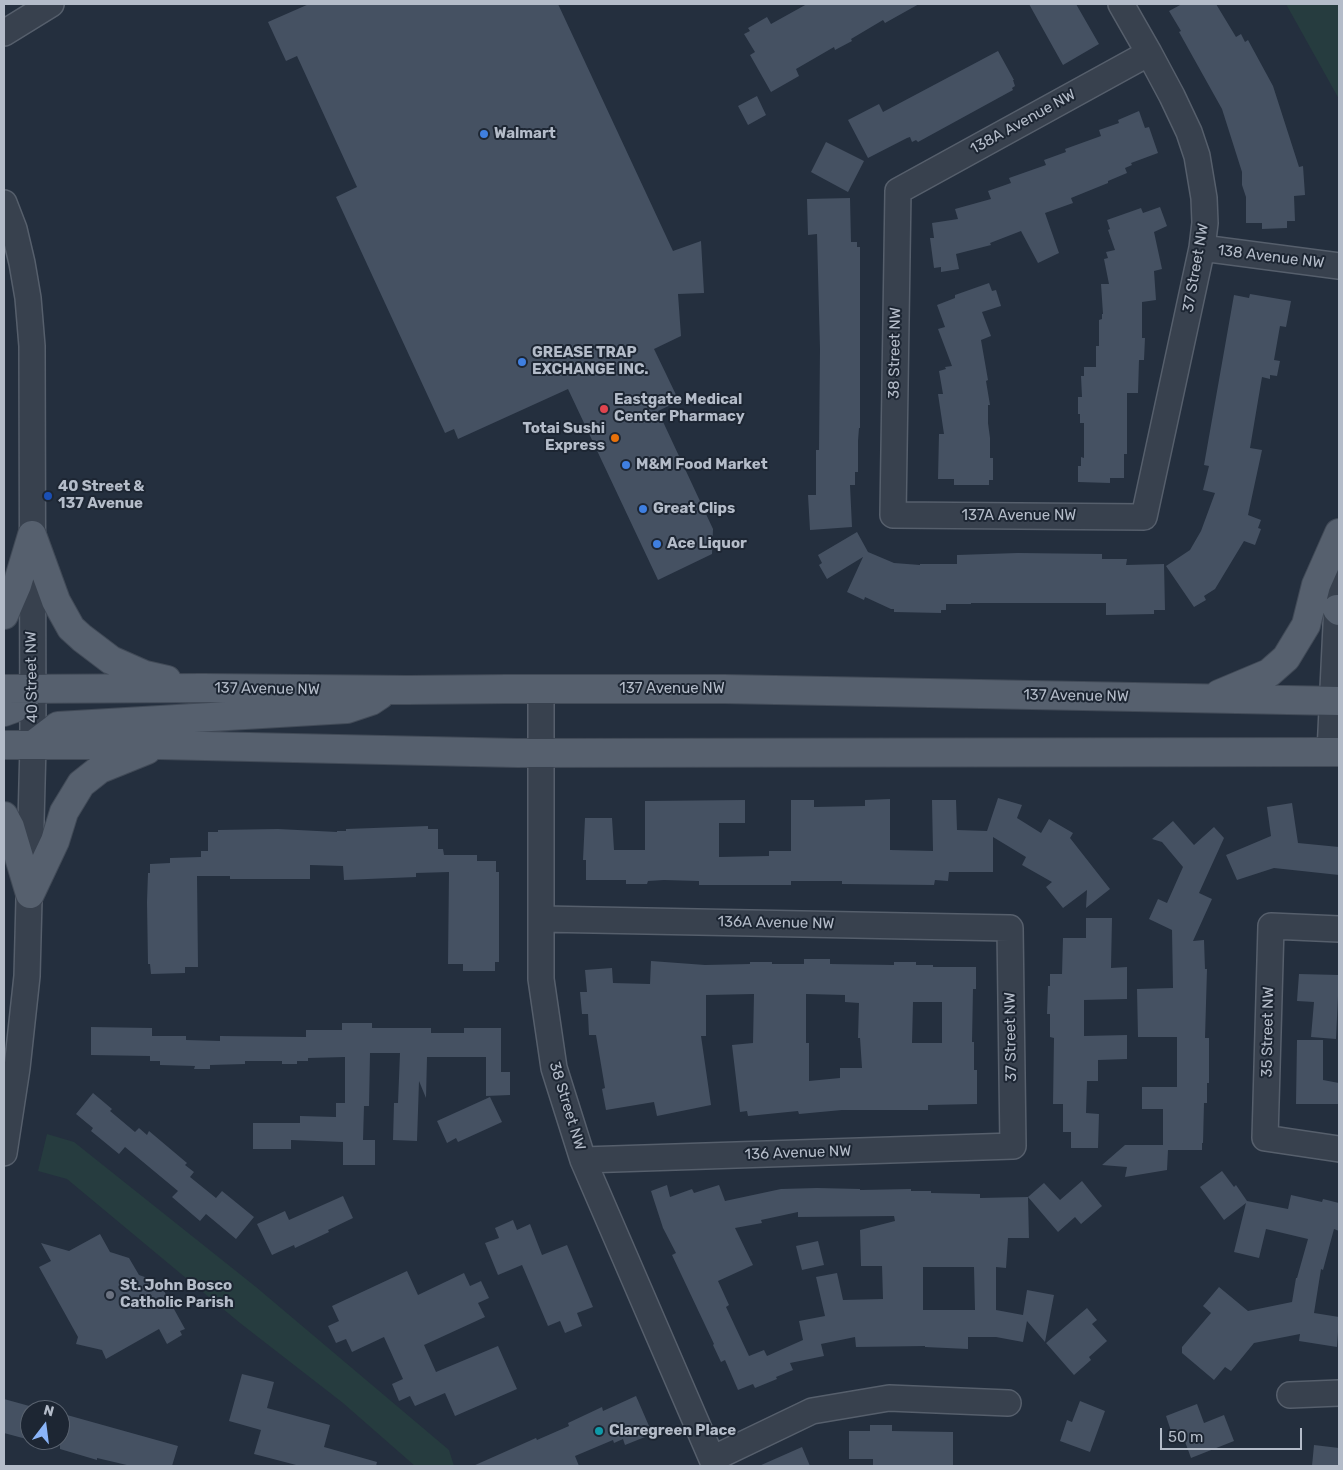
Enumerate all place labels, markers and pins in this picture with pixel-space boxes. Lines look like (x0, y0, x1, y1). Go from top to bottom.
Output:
place label: Walmart (494, 125, 556, 143)
marker: Walmart (478, 128, 490, 140)
place label: GREASE TRAP EXCHANGE INC. (532, 344, 649, 379)
marker: GREASE TRAP EXCHANGE INC. (516, 356, 528, 368)
place label: Eastgate Medical Center Pharmacy (614, 391, 745, 426)
marker: Eastgate Medical Center Pharmacy (598, 403, 610, 415)
place label: Totai Sushi Express (523, 420, 605, 455)
marker: Totai Sushi Express (609, 432, 621, 444)
place label: M&M Food Market (636, 456, 768, 474)
marker: M&M Food Market (620, 459, 632, 471)
place label: 40 Street & 137 Avenue (58, 478, 144, 513)
marker: 40 Street & 137 Avenue (42, 490, 54, 502)
place label: Great Clips (653, 500, 735, 518)
marker: Great Clips (637, 503, 649, 515)
place label: Ace Liquor (667, 535, 747, 553)
marker: Ace Liquor (651, 538, 663, 550)
place label: St. John Bosco Catholic Parish (120, 1277, 234, 1312)
marker: St. John Bosco Catholic Parish (104, 1289, 116, 1301)
place label: Claregreen Place (609, 1422, 736, 1440)
marker: Claregreen Place (593, 1425, 605, 1437)

